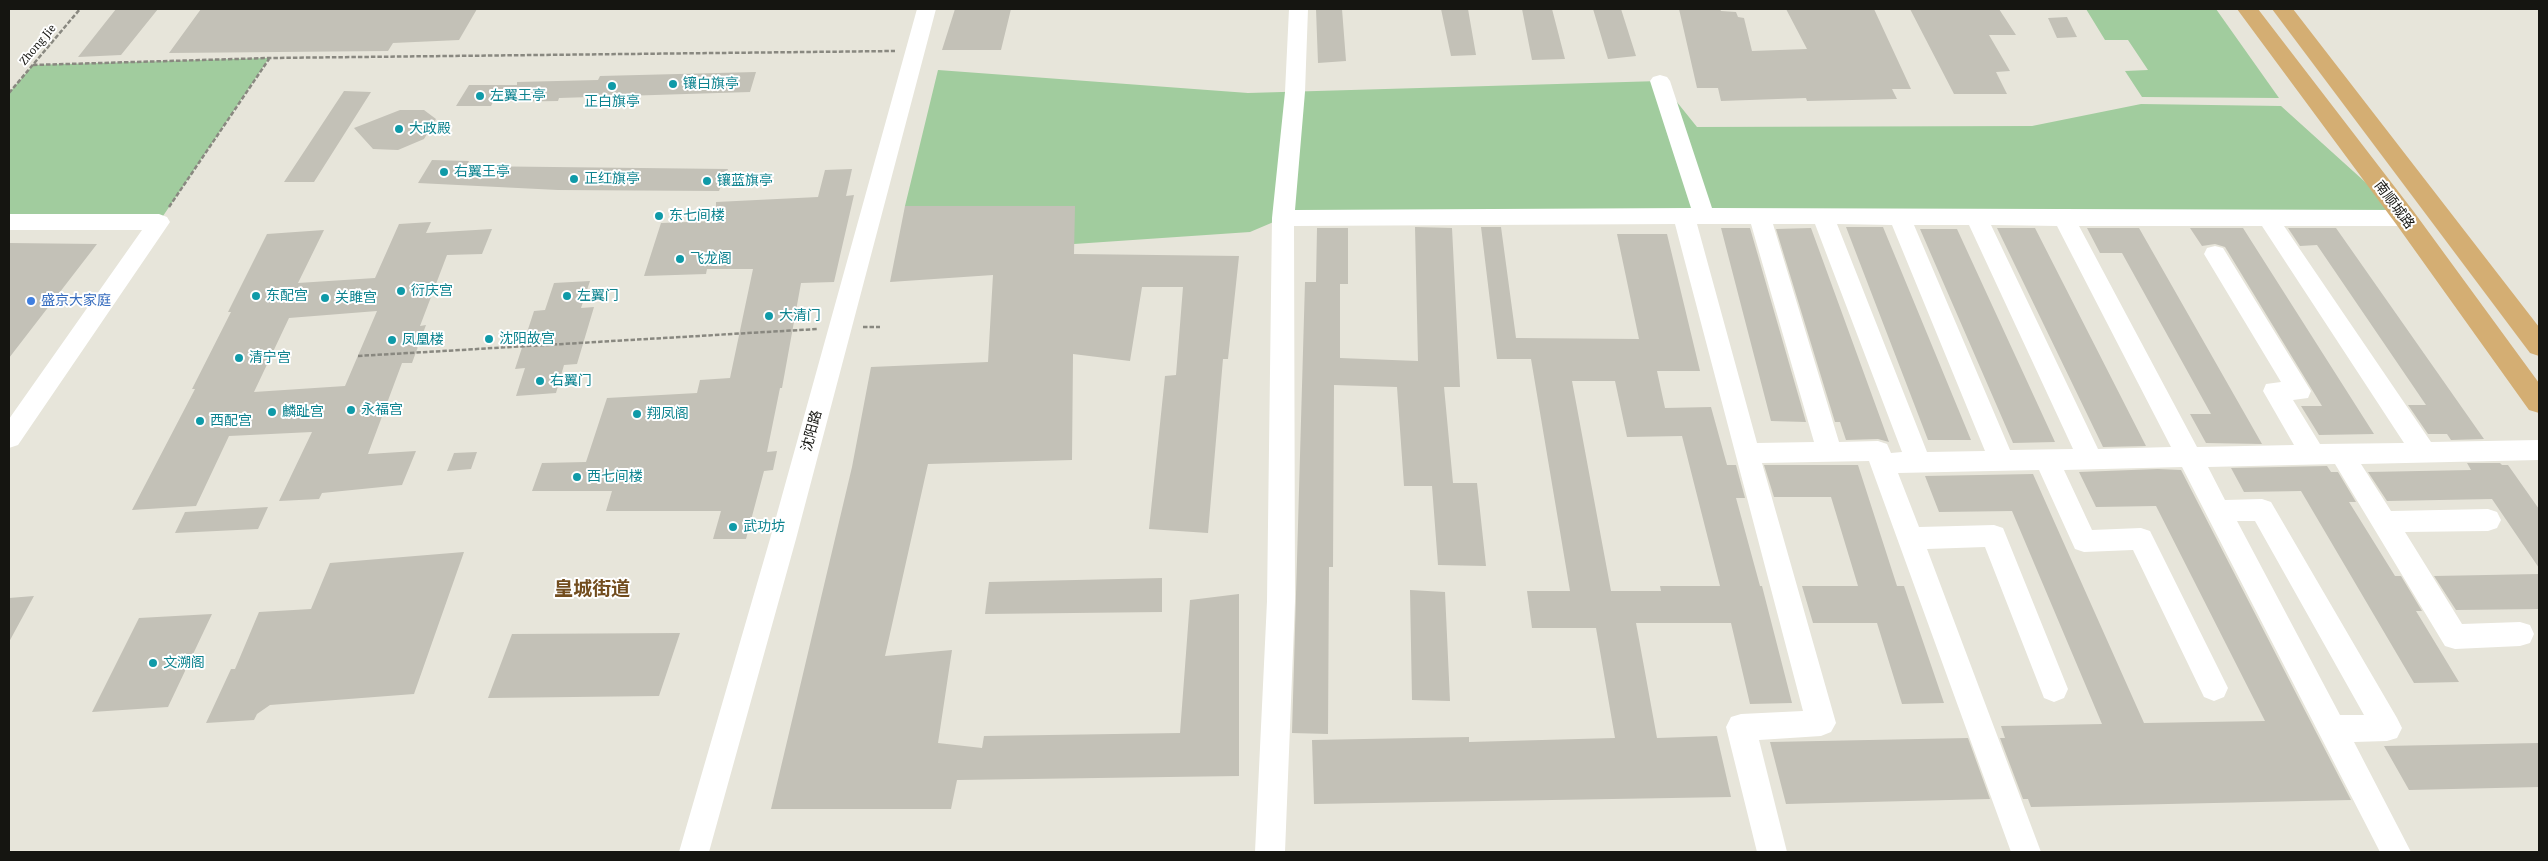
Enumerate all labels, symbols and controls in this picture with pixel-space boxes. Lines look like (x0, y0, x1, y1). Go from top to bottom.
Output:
street label: Zhong Jie (17, 22, 59, 68)
place label: 镶白旗亭 (683, 76, 739, 92)
marker: 镶白旗亭 (667, 78, 679, 90)
marker: 正白旗亭 (606, 80, 618, 92)
place label: 左翼王亭 (490, 88, 546, 104)
marker: 左翼王亭 (474, 90, 486, 102)
place label: 正白旗亭 (584, 94, 640, 110)
place label: 大政殿 (409, 121, 451, 137)
marker: 大政殿 (393, 123, 405, 135)
place label: 右翼王亭 (454, 164, 510, 180)
marker: 右翼王亭 (438, 166, 450, 178)
place label: 正红旗亭 (584, 171, 640, 187)
marker: 正红旗亭 (568, 173, 580, 185)
place label: 镶蓝旗亭 (717, 173, 773, 189)
marker: 镶蓝旗亭 (701, 175, 713, 187)
street label: 南顺城路 (2370, 178, 2418, 232)
place label: 东七间楼 (669, 208, 725, 224)
marker: 东七间楼 (653, 210, 665, 222)
place label: 飞龙阁 (690, 251, 732, 267)
marker: 飞龙阁 (674, 253, 686, 265)
place label: 衍庆宫 (411, 283, 453, 299)
marker: 衍庆宫 (395, 285, 407, 297)
place label: 东配宫 (266, 288, 308, 304)
place label: 左翼门 (577, 288, 619, 304)
marker: 东配宫 (250, 290, 262, 302)
place label: 关雎宫 (335, 290, 377, 306)
marker: 左翼门 (561, 290, 573, 302)
marker: 关雎宫 (319, 292, 331, 304)
place label: 盛京大家庭 (41, 293, 111, 309)
marker: 盛京大家庭 (25, 295, 37, 307)
place label: 大清门 (779, 308, 821, 324)
marker: 大清门 (763, 310, 775, 322)
place label: 沈阳故宫 (499, 331, 555, 347)
place label: 凤凰楼 (402, 332, 444, 348)
marker: 沈阳故宫 (483, 333, 495, 345)
marker: 凤凰楼 (386, 334, 398, 346)
place label: 清宁宫 (249, 350, 291, 366)
marker: 清宁宫 (233, 352, 245, 364)
place label: 右翼门 (550, 373, 592, 389)
marker: 右翼门 (534, 375, 546, 387)
place label: 永福宫 (361, 402, 403, 418)
place label: 麟趾宫 (282, 404, 324, 420)
marker: 永福宫 (345, 404, 357, 416)
marker: 麟趾宫 (266, 406, 278, 418)
place label: 翔凤阁 (647, 406, 689, 422)
marker: 翔凤阁 (631, 408, 643, 420)
street label: 沈阳路 (798, 409, 826, 453)
place label: 西配宫 (210, 413, 252, 429)
marker: 西配宫 (194, 415, 206, 427)
place label: 西七间楼 (587, 469, 643, 485)
marker: 西七间楼 (571, 471, 583, 483)
place label: 武功坊 (743, 519, 785, 535)
marker: 武功坊 (727, 521, 739, 533)
district label: 皇城街道 (554, 579, 630, 601)
place label: 文溯阁 (163, 655, 205, 671)
marker: 文溯阁 (147, 657, 159, 669)

